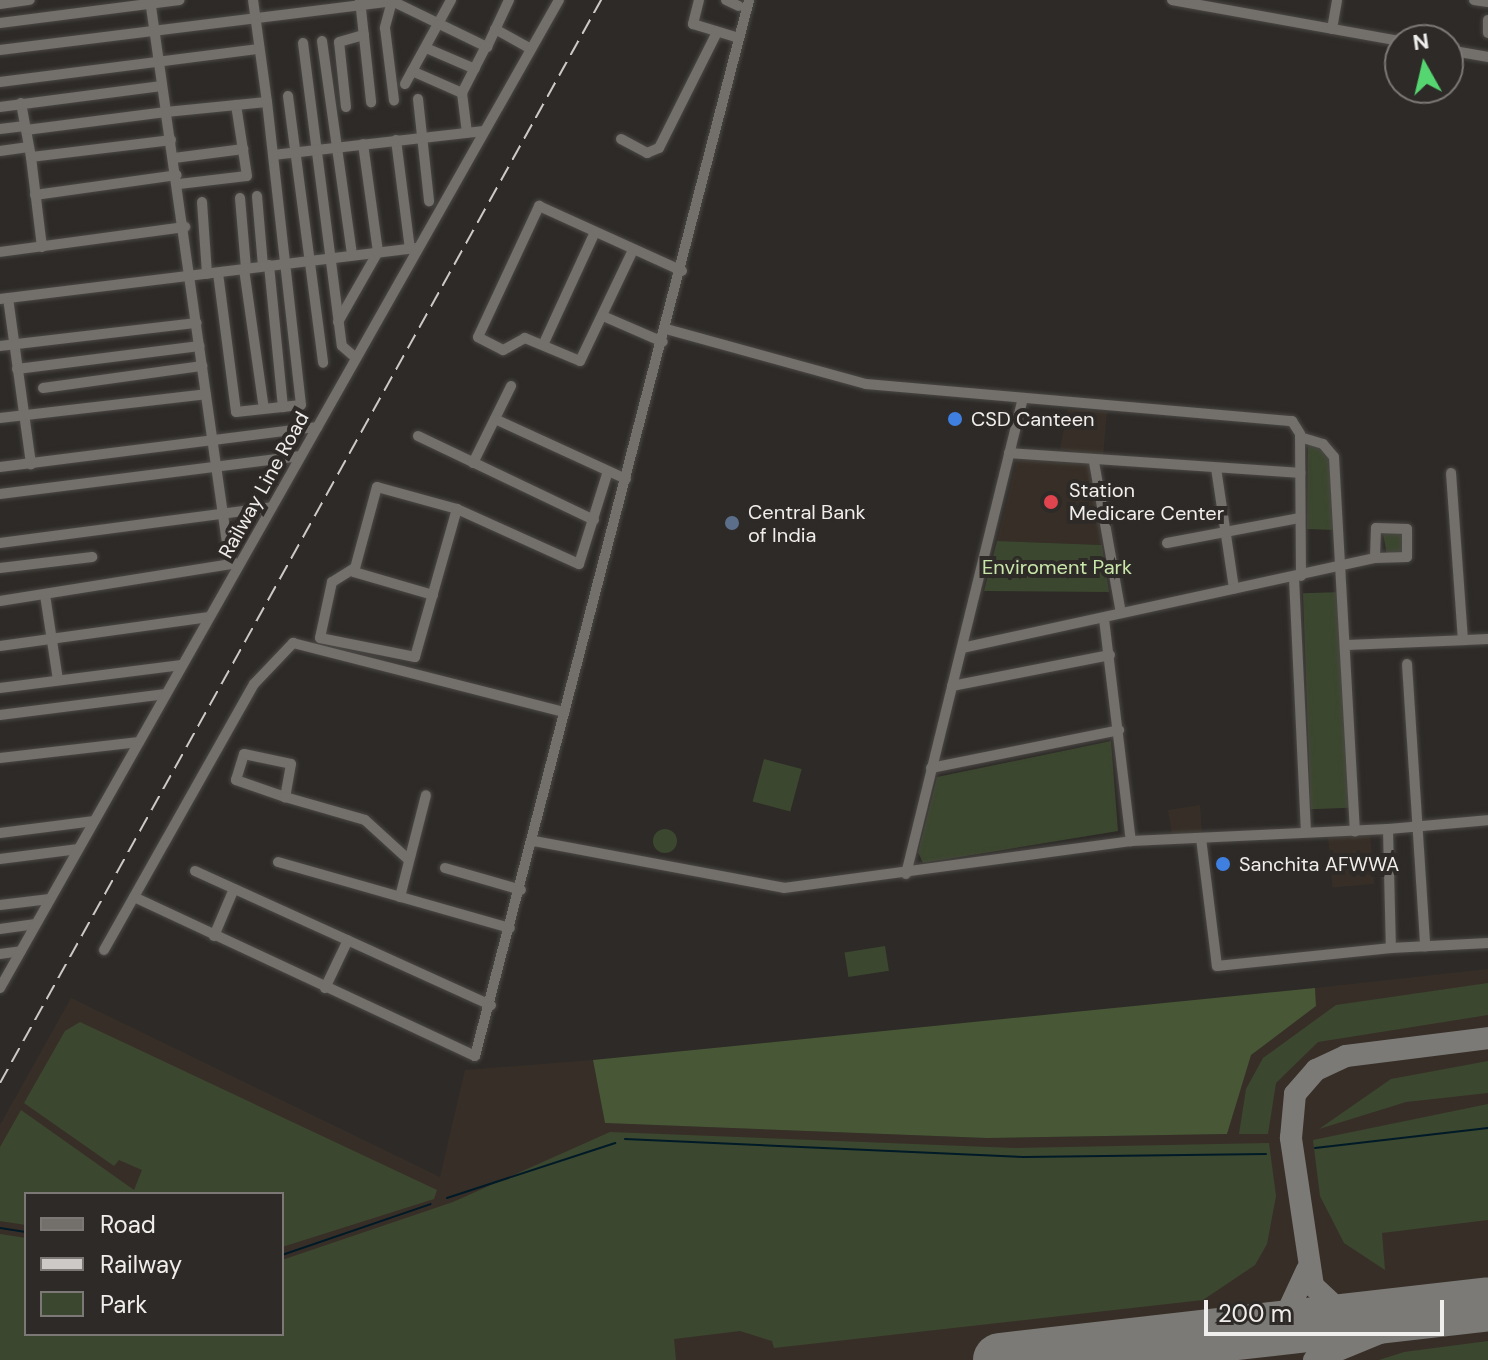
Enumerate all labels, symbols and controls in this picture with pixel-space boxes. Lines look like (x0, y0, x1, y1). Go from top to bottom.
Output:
north arrow (1384, 24, 1464, 104)
text: N (1411, 26, 1431, 57)
place label: CSD Canteen (971, 407, 1094, 431)
street label: Railway Line Road (214, 408, 314, 562)
marker: CSD Canteen (946, 410, 964, 428)
place label: Station Medicare Center (1069, 478, 1224, 525)
marker: Station Medicare Center (1040, 491, 1062, 513)
place label: Central Bank of India (748, 500, 866, 547)
marker: Central Bank of India (723, 514, 741, 532)
park label: Enviroment Park (982, 555, 1132, 579)
place label: Sanchita AFWWA (1239, 852, 1399, 876)
marker: Sanchita AFWWA (1214, 855, 1232, 873)
legend (24, 1192, 284, 1336)
text: Road (100, 1209, 156, 1240)
text: Railway (100, 1249, 182, 1280)
scale bar (1208, 1284, 1448, 1334)
text: Park (100, 1289, 147, 1320)
text: 200 m (1218, 1298, 1292, 1329)

